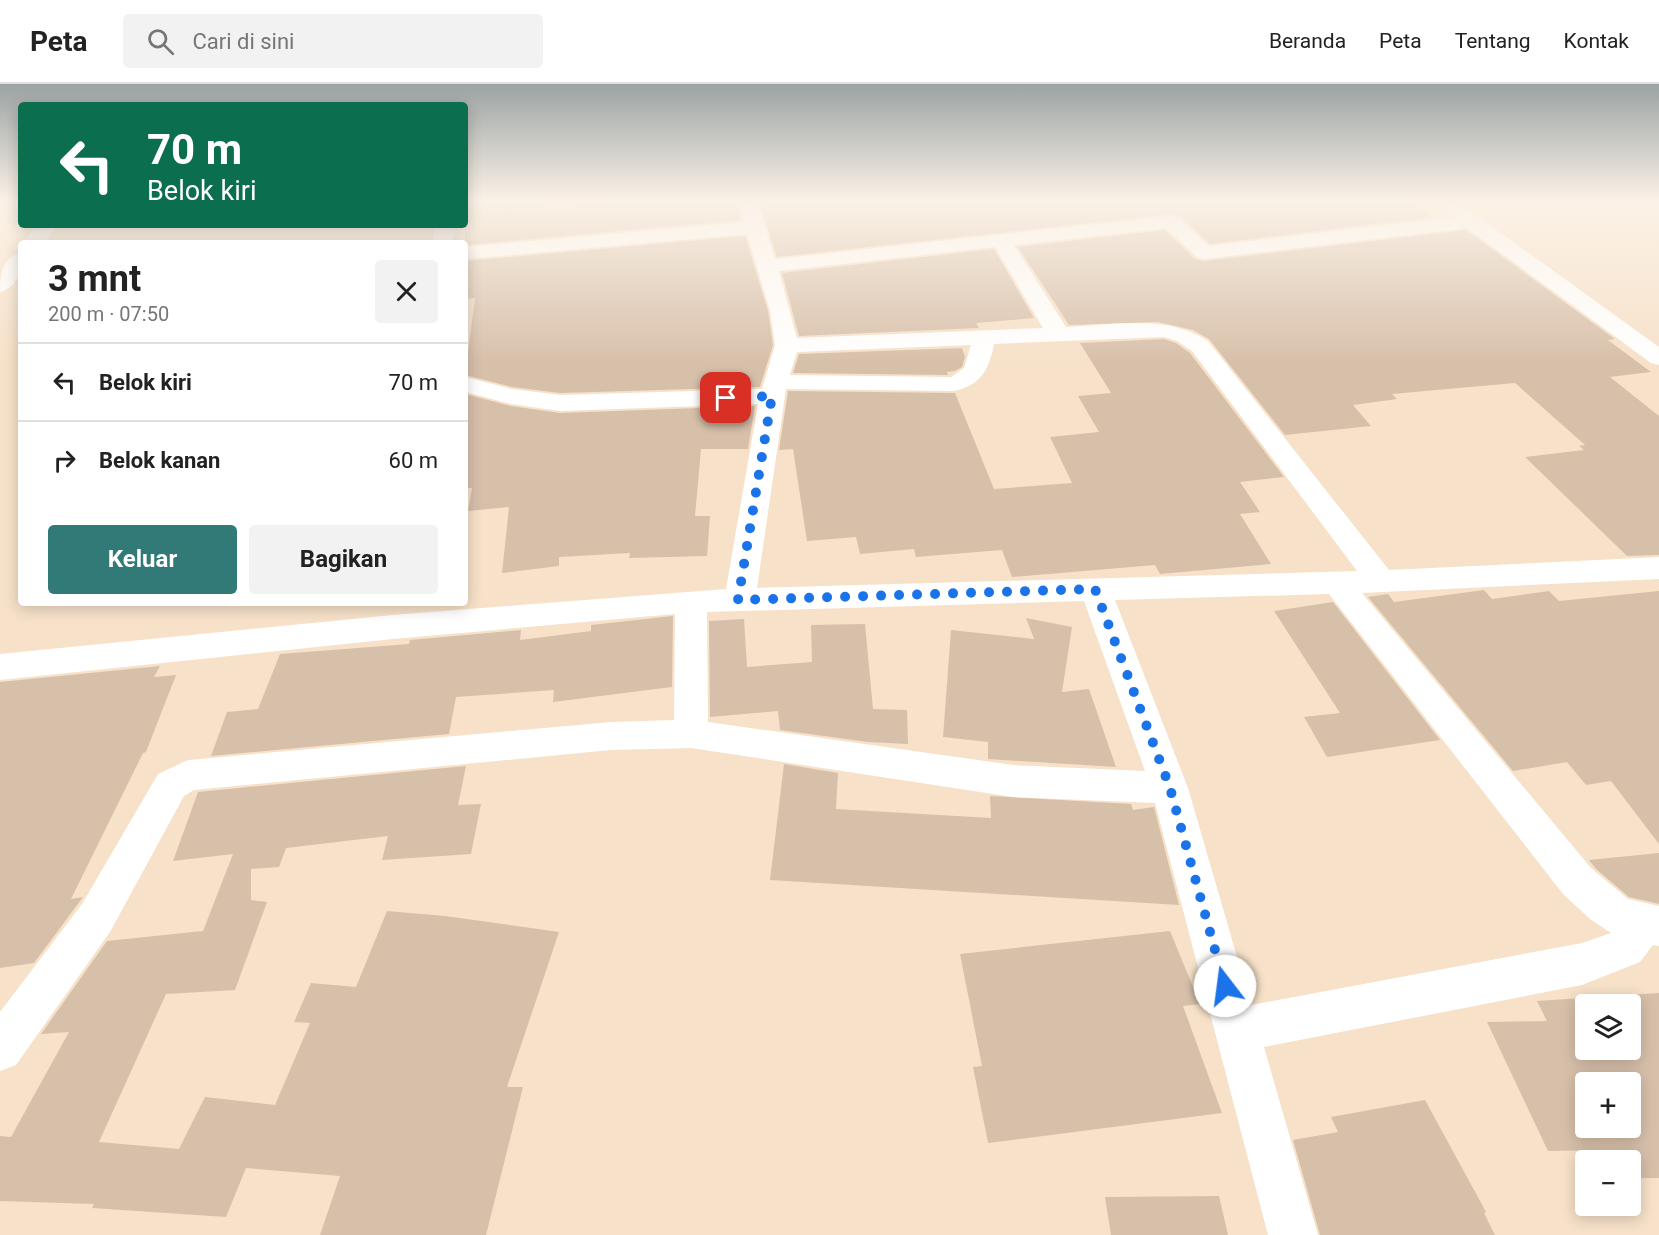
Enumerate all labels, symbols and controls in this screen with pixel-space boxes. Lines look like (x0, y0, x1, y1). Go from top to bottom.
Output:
search box (123, 14, 543, 68)
text: Peta (30, 25, 87, 58)
icon: search (144, 25, 177, 58)
text: Cari di sini (192, 29, 294, 54)
text: Beranda (1269, 29, 1346, 53)
text: Peta (1379, 29, 1422, 53)
text: Tentang (1455, 29, 1531, 53)
text: Kontak (1564, 29, 1629, 53)
text: 70 m (147, 125, 242, 174)
icon: left (48, 126, 126, 204)
text: Belok kiri (147, 175, 256, 207)
text: 3 mnt (48, 258, 141, 300)
button: close (375, 260, 438, 323)
text: 200 m · 07:50 (48, 302, 169, 326)
icon: left (48, 366, 81, 399)
text: Belok kiri (99, 370, 192, 395)
text: 70 m (389, 370, 438, 395)
pin (700, 372, 751, 423)
icon: arrive (709, 381, 742, 414)
icon: right (48, 444, 81, 477)
text: Belok kanan (99, 448, 220, 473)
text: 60 m (389, 448, 438, 473)
button: Keluar (48, 525, 237, 594)
button: Bagikan (249, 525, 438, 594)
position arrow (1193, 954, 1257, 1018)
map controls (1575, 994, 1641, 1216)
button: layers (1575, 994, 1641, 1060)
button: + (1575, 1072, 1641, 1138)
button: − (1575, 1150, 1641, 1216)

